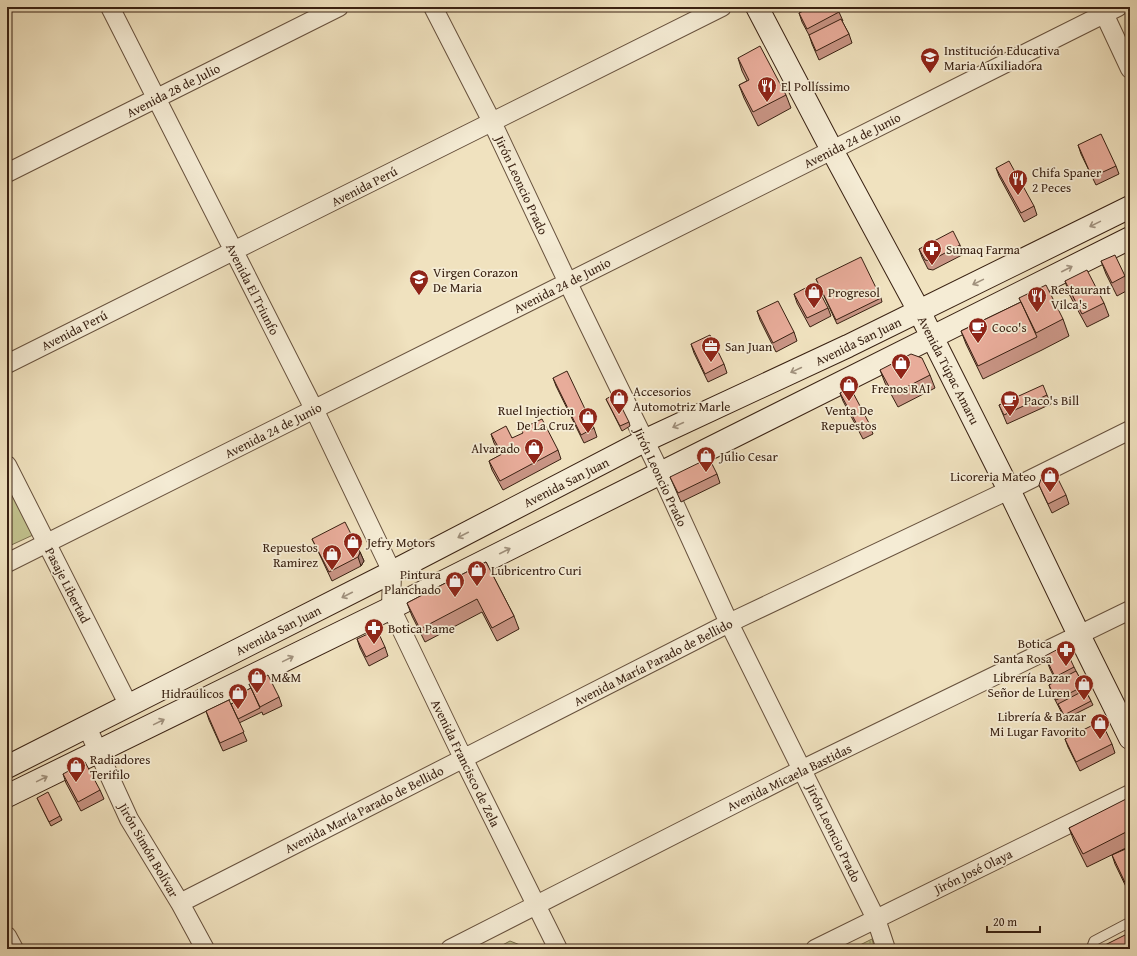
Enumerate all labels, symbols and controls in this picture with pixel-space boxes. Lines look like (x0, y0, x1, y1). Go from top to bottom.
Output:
place label: Institución Educativa Maria Auxiliadora (944, 41, 1060, 75)
school or university icon: Institución Educativa Maria Auxiliadora (919, 46, 941, 74)
street label: Avenida 28 de Julio (123, 58, 224, 122)
restaurant icon: El Pollíssimo (756, 75, 778, 103)
place label: El Pollíssimo (781, 77, 850, 96)
street label: Avenida 24 de Junio (801, 108, 904, 173)
street label: Jirón Leoncio Prado (489, 131, 553, 238)
street label: Avenida Perú (328, 162, 401, 211)
place label: Chifa Spaner 2 Peces (1032, 163, 1102, 197)
restaurant icon: Chifa Spaner 2 Peces (1007, 168, 1029, 196)
one-way arrow (1089, 221, 1101, 229)
pharmacy icon: Sumaq Farma (921, 238, 943, 266)
street label: Avenida El Triunfo (221, 240, 284, 339)
place label: Sumaq Farma (946, 240, 1021, 259)
street label: Avenida 24 de Junio (511, 253, 614, 318)
place label: Virgen Corazon De Maria (433, 263, 519, 297)
one-way arrow (1061, 265, 1073, 272)
school or university icon: Virgen Corazon De Maria (408, 268, 430, 296)
one-way arrow (973, 279, 985, 286)
place label: Restaurant Vilca's (1051, 280, 1111, 314)
shop icon: Progresol (803, 281, 825, 309)
place label: Progresol (828, 283, 880, 302)
restaurant icon: Restaurant Vilca's (1026, 285, 1048, 313)
street label: Avenida Perú (38, 306, 111, 355)
street label: Avenida San Juan (812, 312, 905, 371)
street label: Avenida Túpac Amaru (913, 313, 984, 428)
cafe icon: Coco's (967, 316, 989, 344)
place label: Coco's (992, 318, 1027, 337)
office icon: San Juan (700, 335, 722, 363)
place label: San Juan (725, 337, 773, 356)
shop icon: Frenos RAI (890, 352, 912, 380)
one-way arrow (790, 367, 802, 374)
shop icon: Venta De Repuestos (838, 374, 860, 402)
place label: Frenos RAI (872, 379, 930, 398)
place label: Accesorios Automotriz Marle (633, 382, 730, 416)
shop icon: Accesorios Automotriz Marle (608, 387, 630, 415)
cafe icon: Paco's Bill (999, 389, 1021, 417)
place label: Paco's Bill (1024, 391, 1080, 410)
street label: Avenida 24 de Junio (222, 398, 325, 463)
place label: Ruel Injection De La Cruz (498, 401, 575, 435)
place label: Venta De Repuestos (821, 401, 877, 435)
shop icon: Ruel Injection De La Cruz (577, 406, 599, 434)
one-way arrow (672, 422, 684, 429)
street label: Jirón Leoncio Prado (628, 423, 692, 530)
shop icon: Alvarado (523, 437, 545, 465)
place label: Alvarado (471, 439, 520, 458)
shop icon: Julio Cesar (695, 445, 717, 473)
place label: Julio Cesar (718, 447, 778, 466)
street label: Avenida San Juan (520, 452, 613, 512)
shop icon: Licoreria Mateo (1039, 465, 1061, 493)
place label: Licoreria Mateo (950, 467, 1036, 486)
shop icon: Jefry Motors (342, 531, 364, 559)
one-way arrow (457, 532, 469, 539)
place label: Jefry Motors (365, 533, 435, 552)
place label: Repuestos Ramirez (263, 538, 318, 572)
shop icon: Repuestos Ramirez (321, 543, 343, 571)
street label: Pasaje Libertad (40, 544, 95, 626)
one-way arrow (498, 547, 510, 554)
shop icon: Lubricentro Curi (466, 559, 488, 587)
place label: Lubricentro Curi (491, 561, 582, 580)
place label: Pintura Planchado (384, 565, 442, 599)
shop icon: Pintura Planchado (444, 570, 466, 598)
one-way arrow (341, 592, 353, 599)
street label: Avenida San Juan (232, 600, 325, 660)
street label: Avenida María Parado de Bellido (570, 614, 736, 711)
pharmacy icon: Botica Pame (363, 617, 385, 645)
place label: Botica Pame (388, 619, 455, 638)
place label: Botica Santa Rosa (993, 634, 1053, 668)
pharmacy icon: Botica Santa Rosa (1055, 639, 1077, 667)
one-way arrow (282, 655, 294, 662)
shop icon: M&M (246, 666, 268, 694)
place label: M&M (271, 668, 301, 687)
place label: Librería Bazar Señor de Luren (988, 668, 1071, 702)
shop icon: Librería Bazar Señor de Luren (1073, 673, 1095, 701)
shop icon: Hidraulicos (227, 682, 249, 710)
place label: Hidraulicos (162, 684, 224, 703)
street label: Avenida Francisco de Zela (426, 696, 505, 831)
place label: Librería & Bazar Mi Lugar Favorito (990, 707, 1087, 741)
shop icon: Librería & Bazar Mi Lugar Favorito (1089, 712, 1111, 740)
one-way arrow (153, 718, 165, 725)
street label: Avenida Micaela Bastidas (724, 739, 855, 816)
place label: Radiadores Terifilo (90, 750, 150, 784)
shop icon: Radiadores Terifilo (65, 755, 87, 783)
street label: Avenida María Parado de Bellido (281, 761, 447, 858)
one-way arrow (36, 775, 48, 782)
street label: Jirón Leoncio Prado (801, 779, 866, 886)
street label: Jirón Simón Bolívar (113, 798, 184, 902)
street label: Jirón José Olaya (929, 844, 1016, 899)
scale bar (987, 908, 1040, 934)
text: 20 m (993, 913, 1017, 930)

